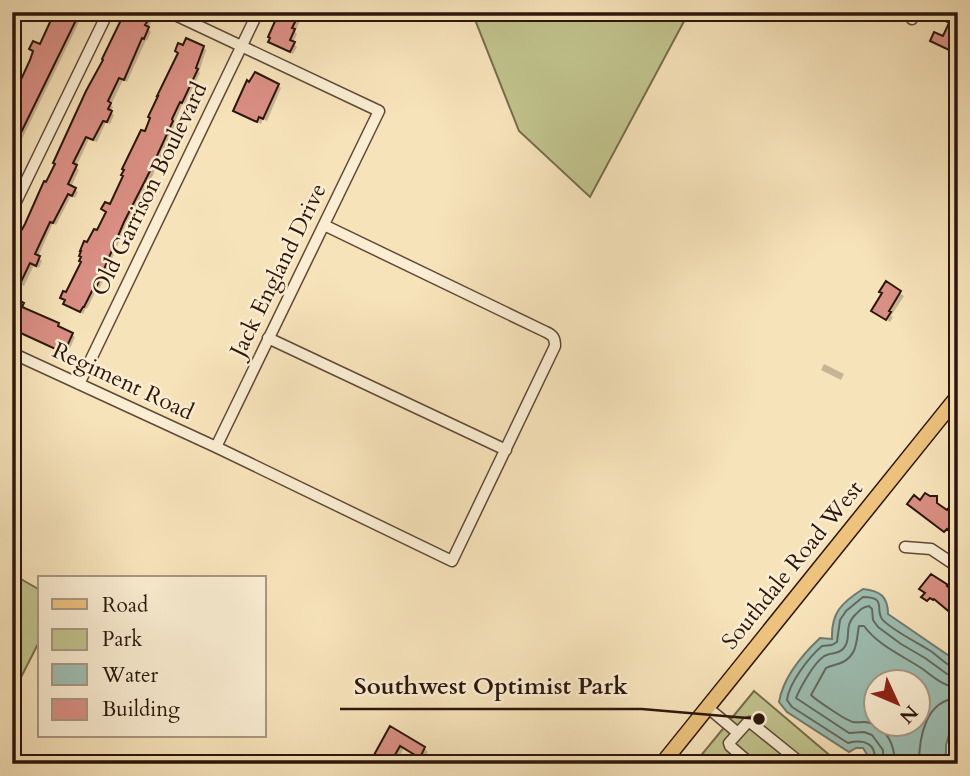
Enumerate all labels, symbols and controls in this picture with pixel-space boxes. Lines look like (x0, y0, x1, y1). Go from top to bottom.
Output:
street label: Old Garrison Boulevard (84, 76, 215, 301)
street label: Jack England Drive (221, 178, 334, 365)
street label: Regiment Road (47, 335, 199, 428)
street label: Southdale Road West (714, 474, 870, 656)
legend (38, 576, 266, 738)
text: Road (102, 591, 148, 620)
text: Park (102, 625, 143, 654)
text: Water (101, 661, 158, 690)
callout: Southwest Optimist Park (340, 664, 642, 709)
north arrow (862, 668, 932, 738)
text: Southwest Optimist Park (354, 670, 628, 703)
text: Building (102, 695, 180, 724)
text: N (893, 699, 924, 729)

